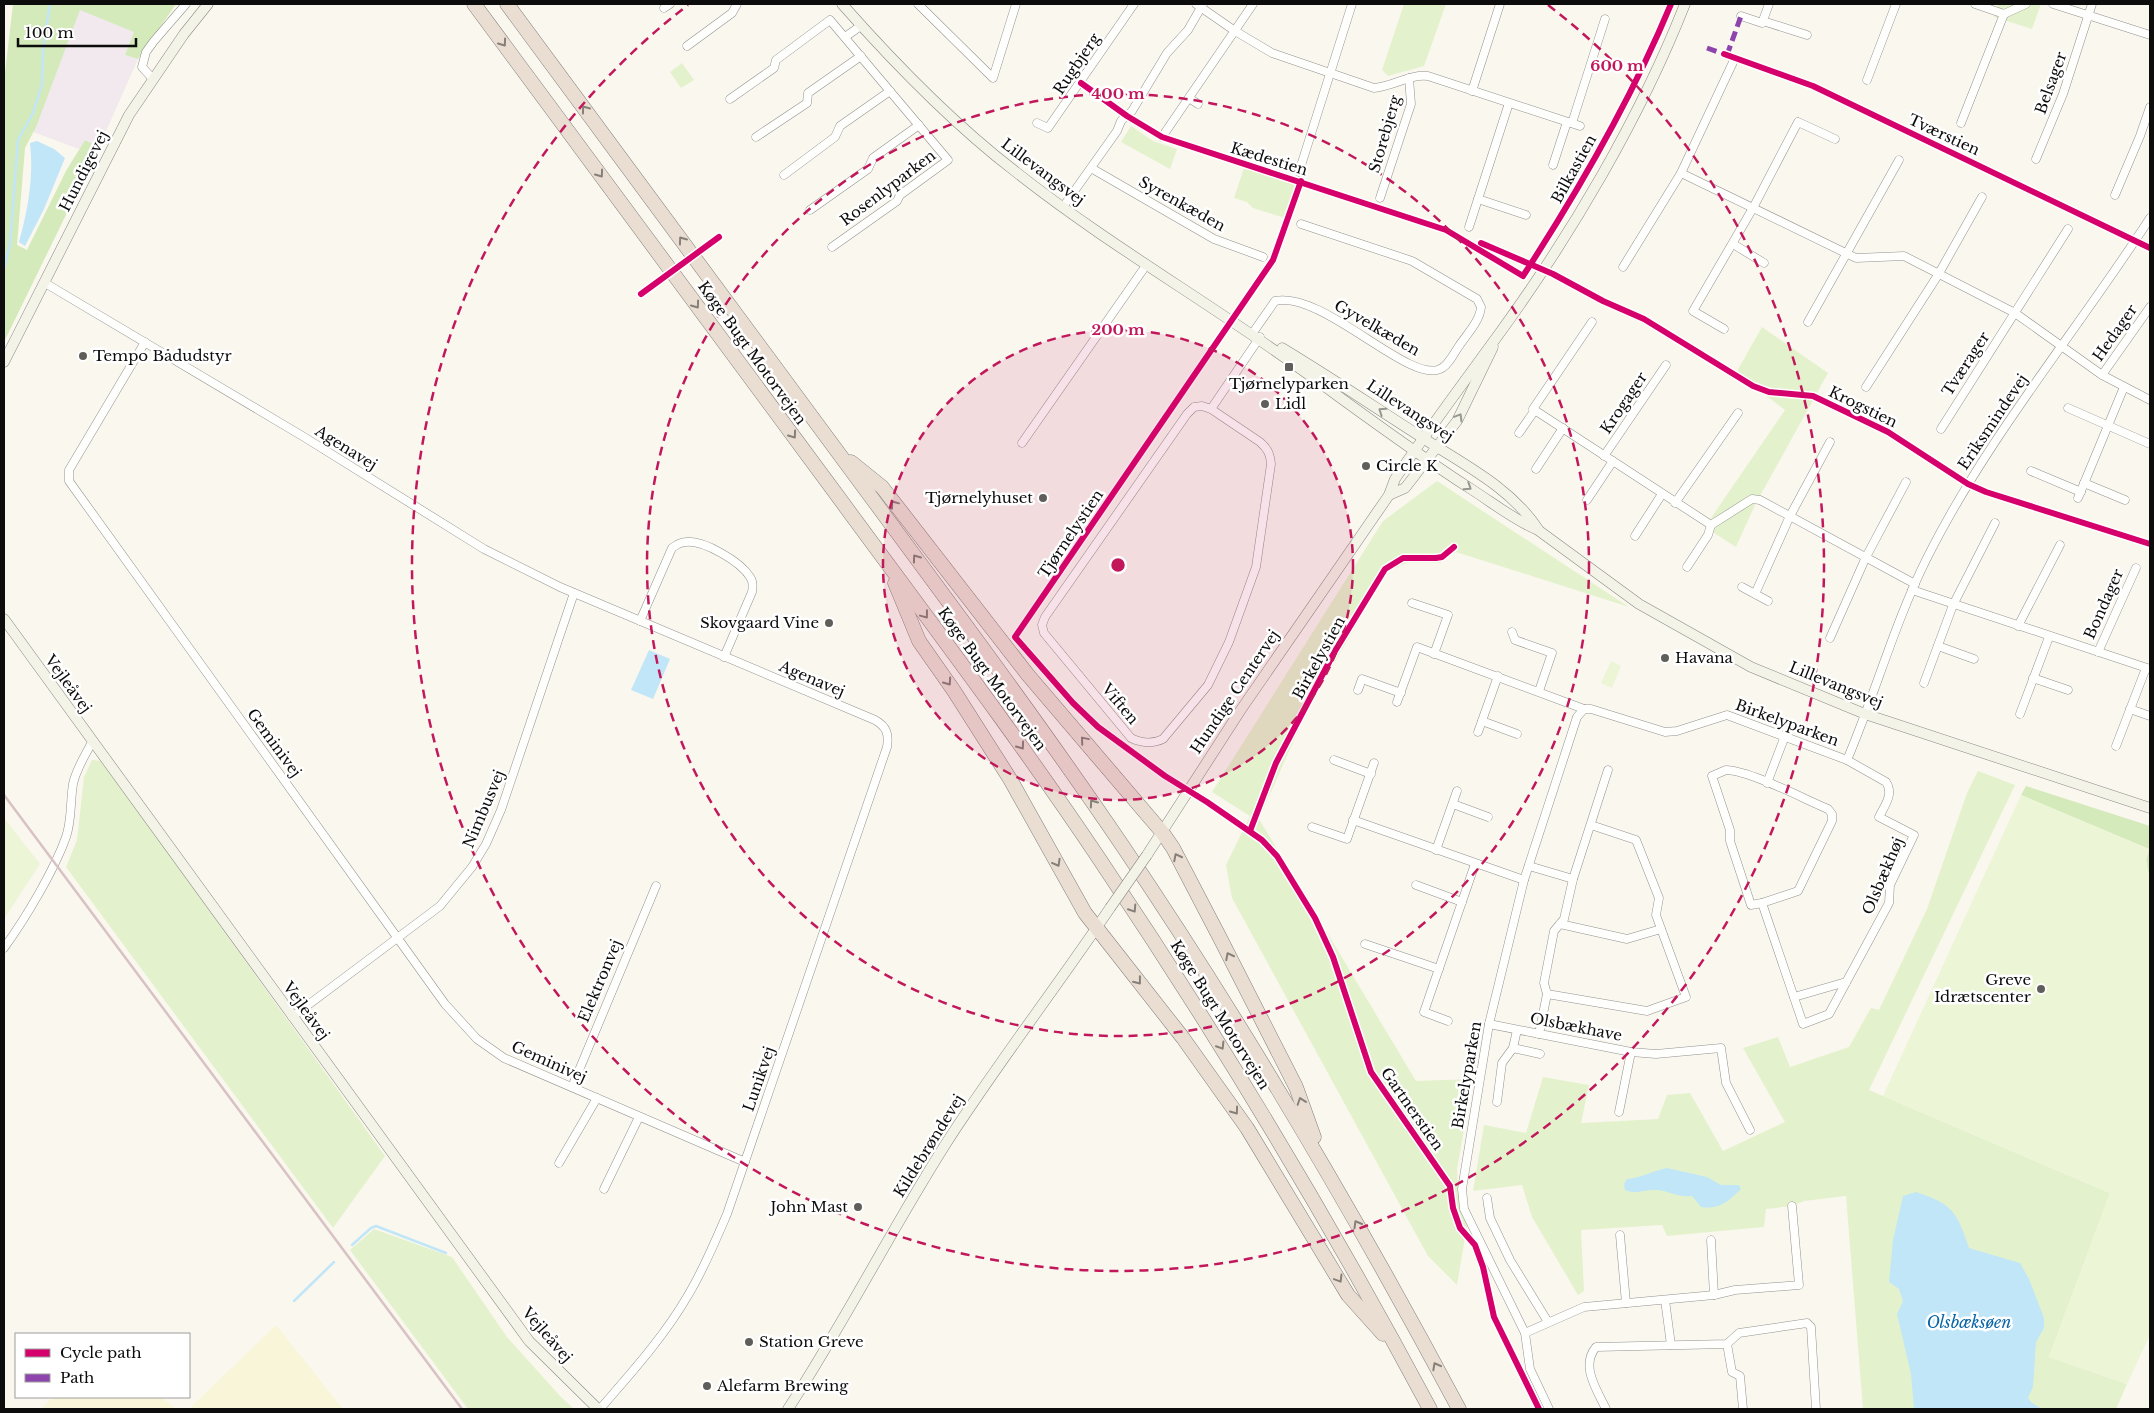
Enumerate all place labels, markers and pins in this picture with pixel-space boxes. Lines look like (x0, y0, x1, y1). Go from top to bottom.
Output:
place label: Tempo Bådudstyr (93, 346, 233, 365)
marker: Tempo Bådudstyr (77, 350, 89, 362)
marker: Tjørnelyparken (1283, 361, 1295, 373)
place label: Tjørnelyparken (1229, 374, 1349, 393)
place label: Lidl (1275, 394, 1306, 413)
marker: Lidl (1259, 398, 1271, 410)
place label: Circle K (1376, 456, 1438, 475)
marker: Circle K (1360, 460, 1372, 472)
place label: Tjørnelyhuset (925, 488, 1033, 507)
marker: Tjørnelyhuset (1037, 492, 1049, 504)
centre of rings (1109, 556, 1127, 574)
place label: Skovgaard Vine (700, 613, 819, 632)
marker: Skovgaard Vine (823, 617, 835, 629)
place label: Havana (1675, 648, 1734, 667)
marker: Havana (1659, 652, 1671, 664)
place label: Greve Idrætscenter (1934, 970, 2032, 1006)
marker: Greve Idrætscenter (2035, 983, 2047, 995)
place label: John Mast (769, 1197, 848, 1216)
marker: John Mast (852, 1201, 864, 1213)
place label: Station Greve (759, 1332, 864, 1351)
marker: Station Greve (743, 1336, 755, 1348)
place label: Alefarm Brewing (716, 1376, 849, 1395)
marker: Alefarm Brewing (701, 1380, 713, 1392)

